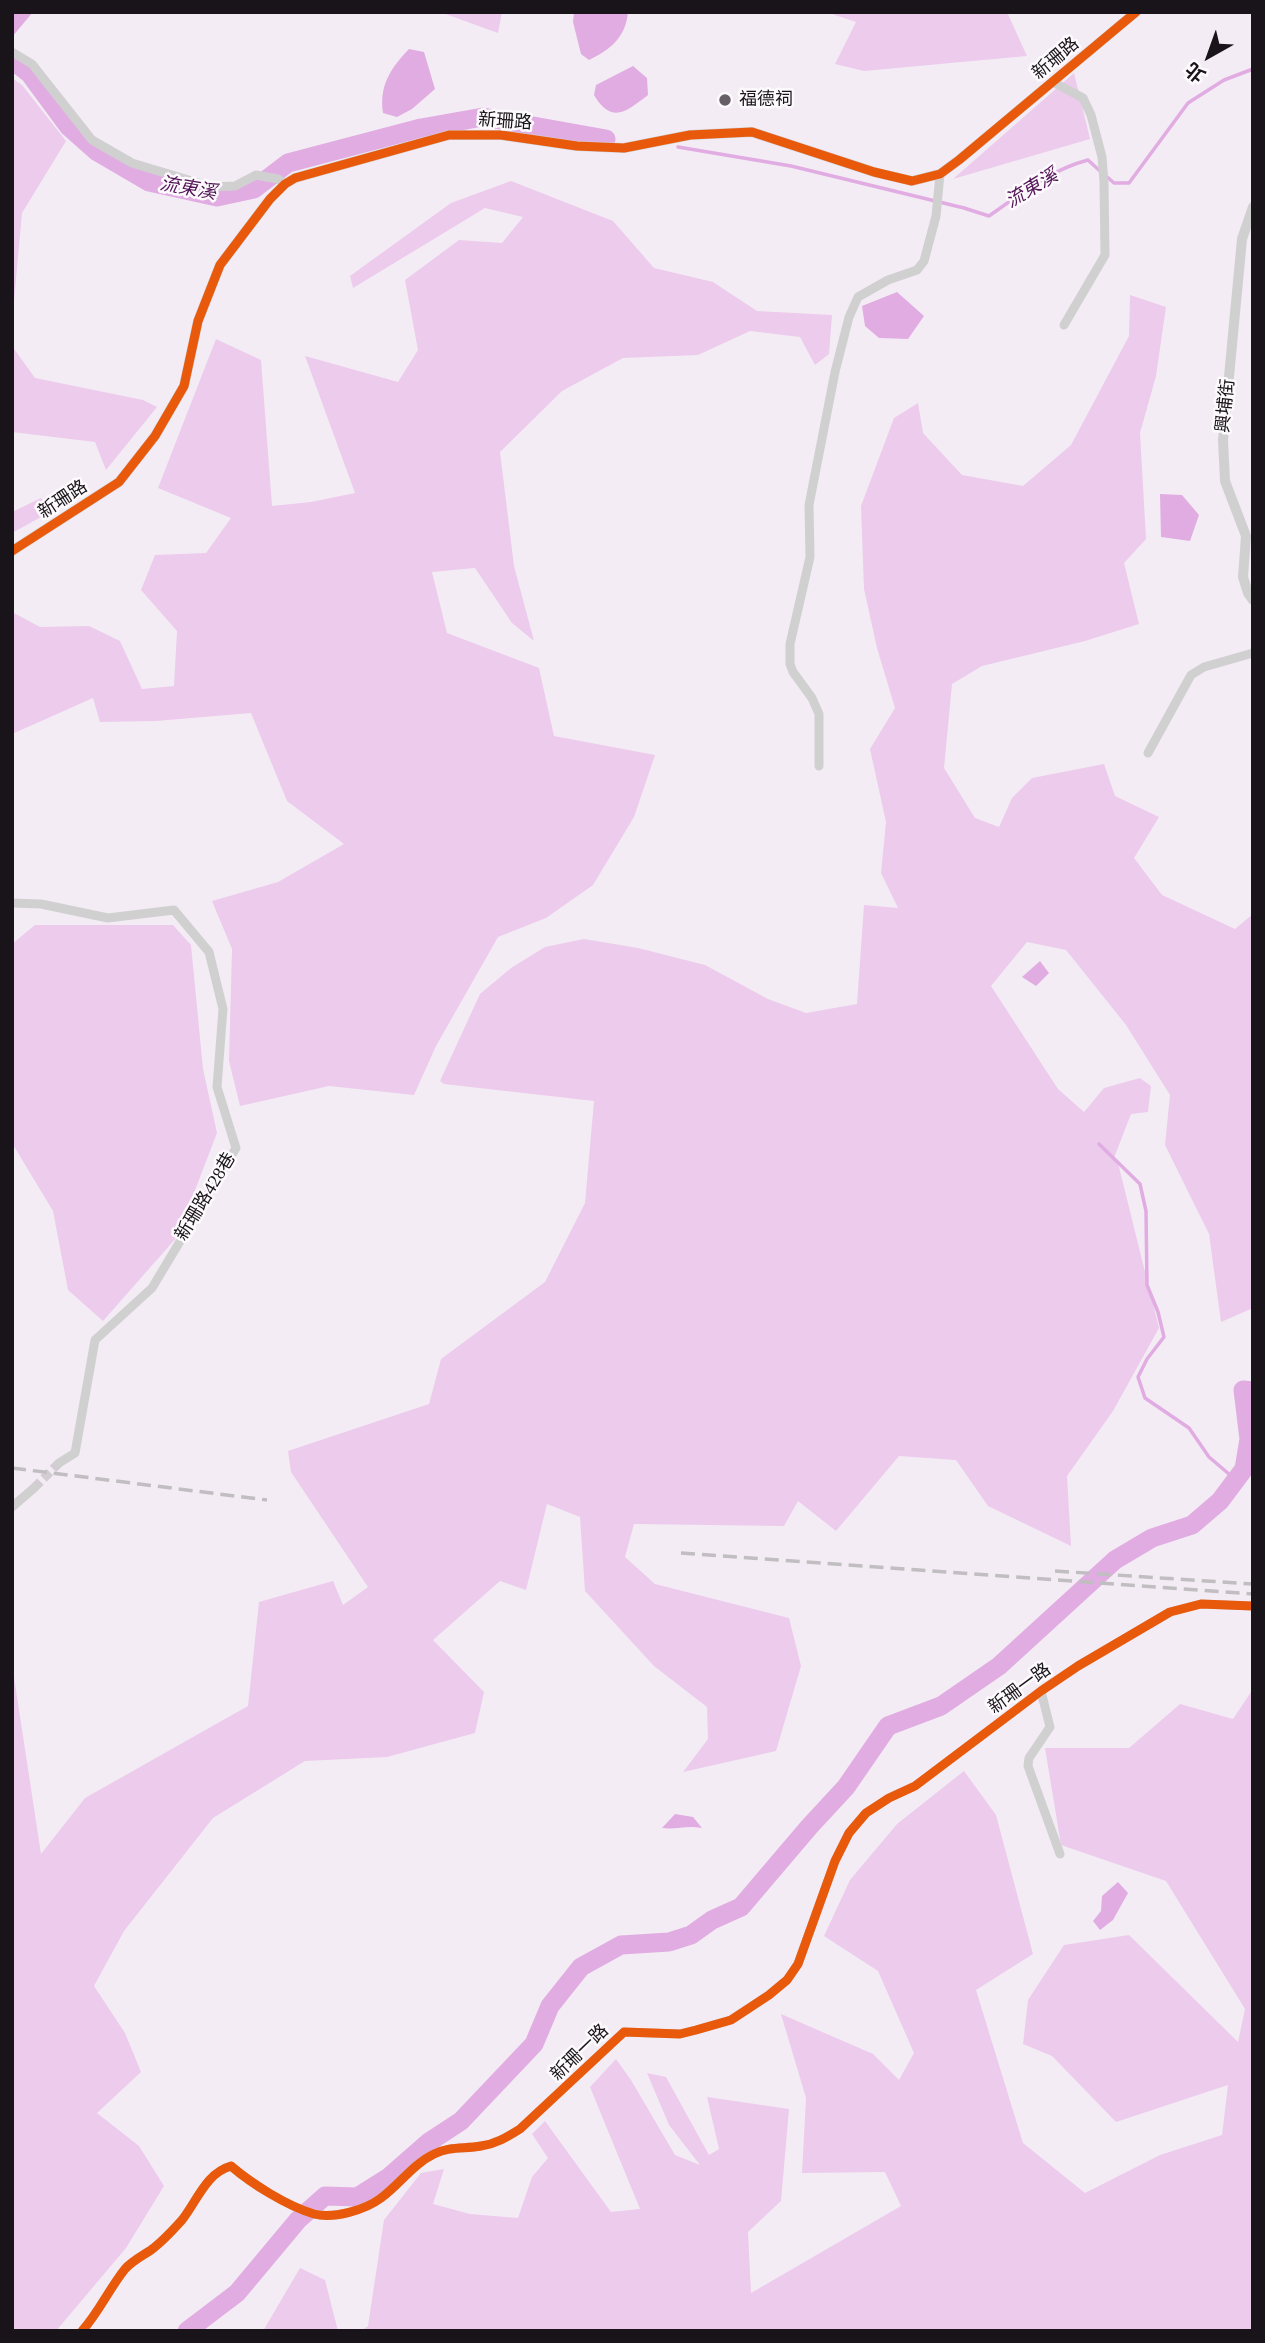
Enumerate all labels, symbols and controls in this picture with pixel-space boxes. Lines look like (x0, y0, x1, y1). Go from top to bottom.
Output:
north arrow (1174, 21, 1244, 91)
street label: 新珊路 (1028, 33, 1084, 85)
text: 北 (1181, 58, 1209, 87)
place label: 福德祠 (739, 89, 793, 111)
marker: 福德祠 (717, 92, 733, 108)
street label: 新珊路 (477, 109, 533, 135)
water label: 流東溪 (1002, 165, 1062, 213)
water label: 流東溪 (158, 173, 218, 205)
street label: 興埔街 (1212, 378, 1240, 434)
street label: 新珊路 (34, 476, 92, 524)
street label: 新珊路428巷 (171, 1149, 241, 1245)
street label: 新珊一路 (985, 1659, 1055, 1719)
street label: 新珊一路 (547, 2020, 613, 2086)

